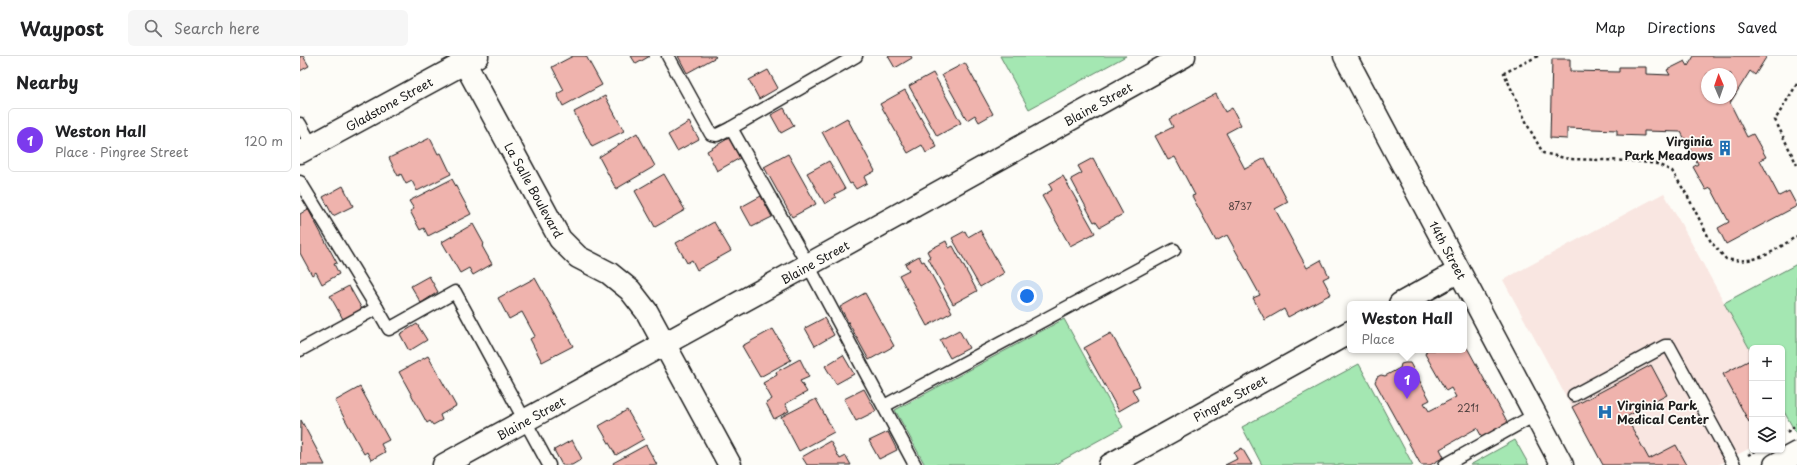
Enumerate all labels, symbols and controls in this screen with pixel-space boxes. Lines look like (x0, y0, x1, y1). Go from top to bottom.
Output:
search box (128, 10, 408, 46)
text: Waypost (20, 14, 104, 42)
text: Search here (174, 16, 260, 39)
icon: search (142, 17, 164, 39)
text: Map (1595, 17, 1625, 38)
text: Directions (1647, 17, 1715, 38)
text: Saved (1737, 17, 1777, 38)
north arrow (1701, 68, 1737, 104)
text: Nearby (16, 69, 78, 95)
street label: Gladstone Street (342, 72, 436, 135)
street label: Blaine Street (1061, 78, 1136, 130)
text: Weston Hall (55, 119, 146, 142)
text: 1 (27, 131, 33, 150)
text: 120 m (244, 131, 283, 150)
place label: Virginia Park Meadows (1625, 132, 1714, 164)
street label: La Salle Boulevard (500, 139, 568, 242)
building icon: Virginia Park Meadows (1716, 139, 1734, 157)
text: Place · Pingree Street (55, 142, 188, 161)
house number: 8737 (1228, 198, 1252, 213)
street label: 14th Street (1425, 218, 1471, 283)
street label: Blaine Street (778, 236, 853, 288)
your location (1017, 286, 1037, 306)
popup (1347, 301, 1467, 353)
text: Weston Hall (1361, 306, 1453, 329)
text: Place (1361, 329, 1395, 348)
map controls (1749, 345, 1785, 453)
button: + (1749, 345, 1785, 381)
pin: 1 (1394, 366, 1420, 399)
street label: Pingree Street (1190, 370, 1270, 426)
button: − (1749, 381, 1785, 417)
street label: Blaine Street (494, 392, 569, 444)
place label: Virginia Park Medical Center (1617, 396, 1710, 428)
house number: 2211 (1457, 400, 1479, 415)
hospital icon: Virginia Park Medical Center (1596, 403, 1614, 421)
button: layers (1749, 417, 1785, 453)

